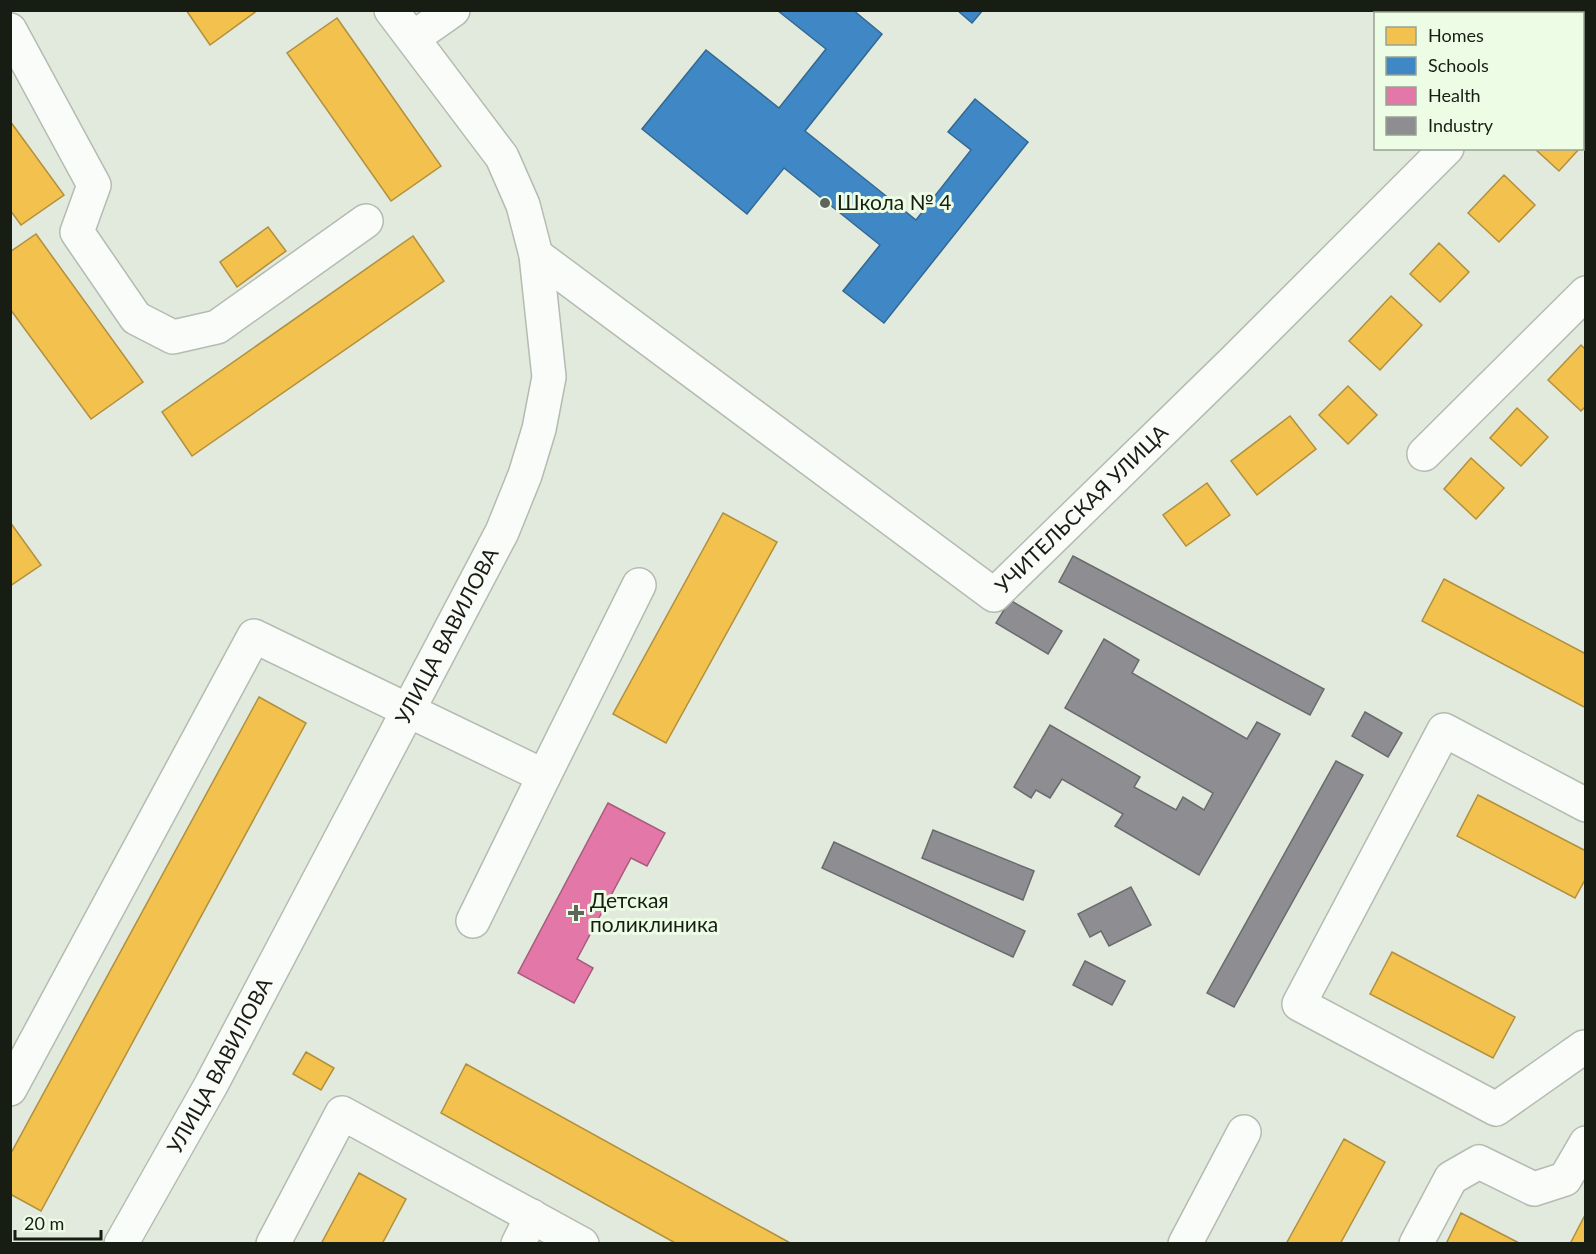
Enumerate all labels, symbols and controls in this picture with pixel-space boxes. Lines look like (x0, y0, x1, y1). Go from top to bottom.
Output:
legend (1374, 12, 1584, 150)
text: Homes (1428, 24, 1484, 46)
text: Schools (1428, 54, 1489, 76)
text: Health (1428, 84, 1481, 106)
text: Industry (1428, 114, 1494, 136)
place label: Школа № 4 (837, 189, 951, 214)
marker: Школа № 4 (818, 196, 832, 210)
street label: УЧИТЕЛЬСКАЯ УЛИЦА (989, 418, 1173, 598)
street label: УЛИЦА ВАВИЛОВА (389, 542, 503, 728)
place label: Детская поликлиника (590, 887, 718, 936)
marker: Детская поликлиника (567, 904, 585, 922)
street label: УЛИЦА ВАВИЛОВА (161, 972, 277, 1157)
scale bar (15, 1203, 100, 1241)
text: 20 m (24, 1212, 64, 1234)

